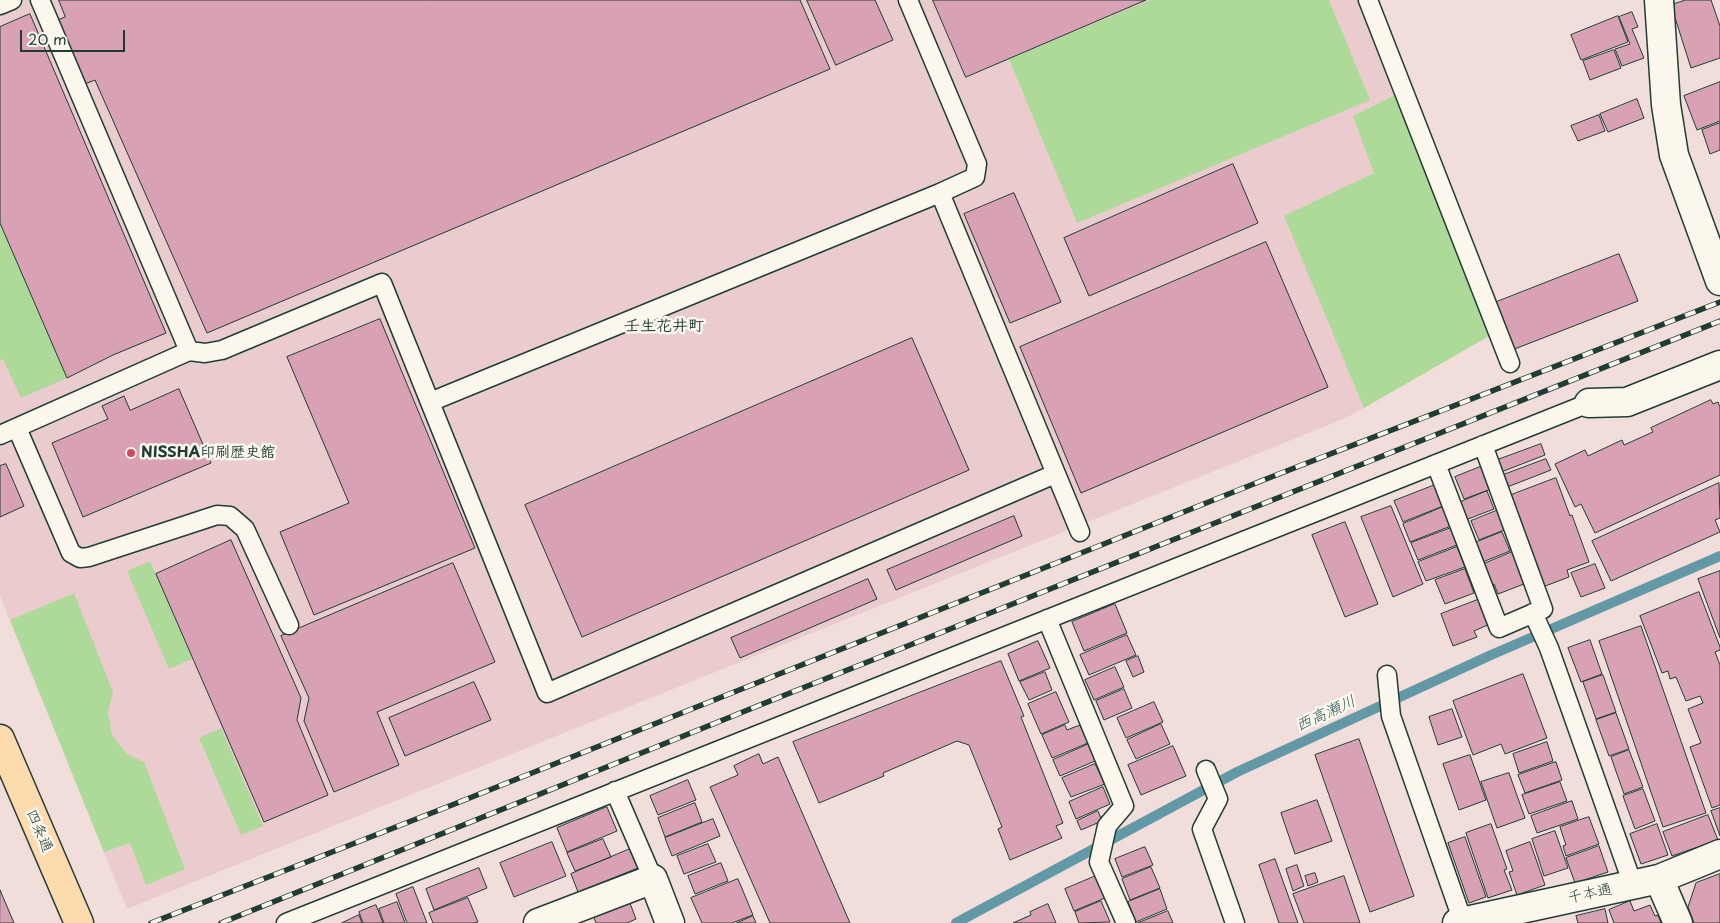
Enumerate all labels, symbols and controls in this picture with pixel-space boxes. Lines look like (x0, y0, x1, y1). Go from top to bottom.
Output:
scale bar (22, 20, 128, 52)
text: 20 m (28, 27, 67, 50)
district label: 壬生花井町 (624, 317, 704, 337)
place label: NISSHA印刷歴史館 (141, 444, 275, 462)
marker: NISSHA印刷歴史館 (125, 447, 137, 459)
water label: 西高瀬川 (1293, 692, 1359, 736)
street label: 四条通 (22, 807, 56, 855)
street label: 千本通 (1566, 881, 1614, 907)

